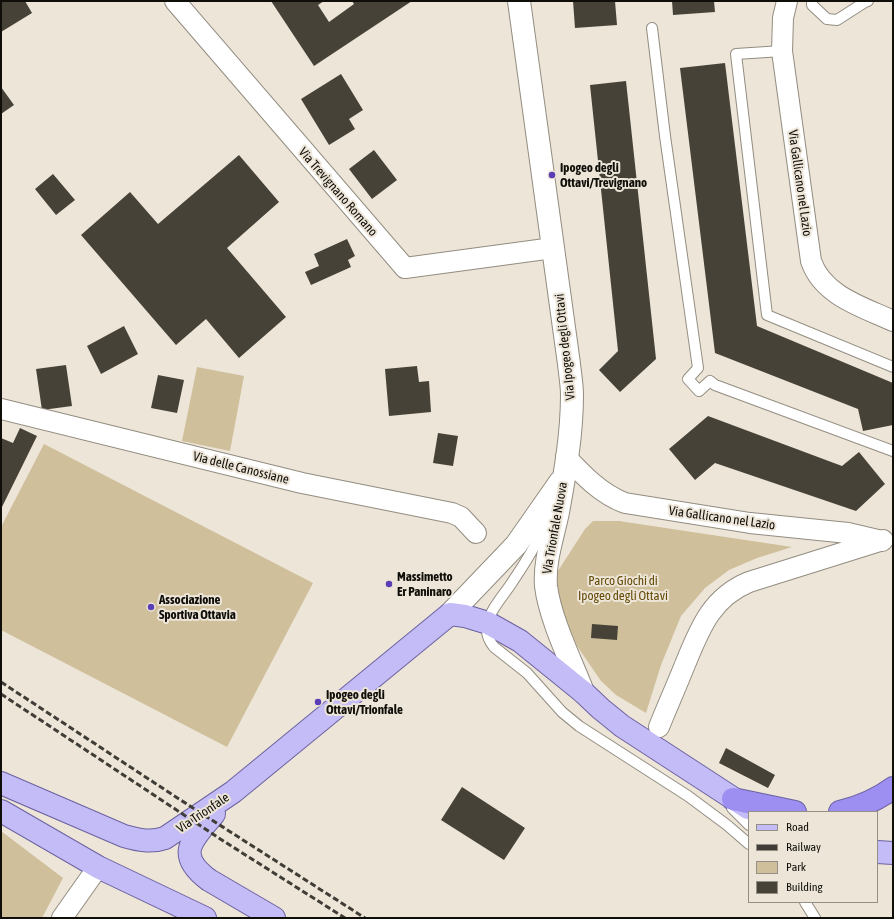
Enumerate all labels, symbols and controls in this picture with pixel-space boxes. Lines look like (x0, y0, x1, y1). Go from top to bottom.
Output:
street label: Via Gallicano nel Lazio (785, 129, 815, 237)
street label: Via Trevignano Romano (295, 144, 381, 240)
place label: Ipogeo degli Ottavi/Trevignano (560, 160, 647, 191)
marker: Ipogeo degli Ottavi/Trevignano (547, 170, 557, 180)
street label: Via Ipogeo degli Ottavi (552, 293, 578, 401)
street label: Via delle Canossiane (191, 449, 291, 487)
street label: Via Trionfale Nuova (539, 481, 571, 575)
street label: Via Gallicano nel Lazio (668, 503, 776, 533)
place label: Massimetto Er Paninaro (397, 569, 453, 600)
park label: Parco Giochi di Ipogeo degli Ottavi (578, 573, 668, 604)
marker: Massimetto Er Paninaro (384, 579, 394, 589)
place label: Associazione Sportiva Ottavia (159, 592, 236, 623)
marker: Associazione Sportiva Ottavia (146, 602, 156, 612)
place label: Ipogeo degli Ottavi/Trionfale (326, 687, 403, 718)
marker: Ipogeo degli Ottavi/Trionfale (313, 697, 323, 707)
street label: Via Trionfale (174, 790, 232, 836)
legend (748, 811, 878, 903)
text: Road (786, 820, 809, 834)
text: Railway (786, 840, 821, 854)
text: Park (786, 860, 806, 874)
text: Building (786, 880, 823, 894)

